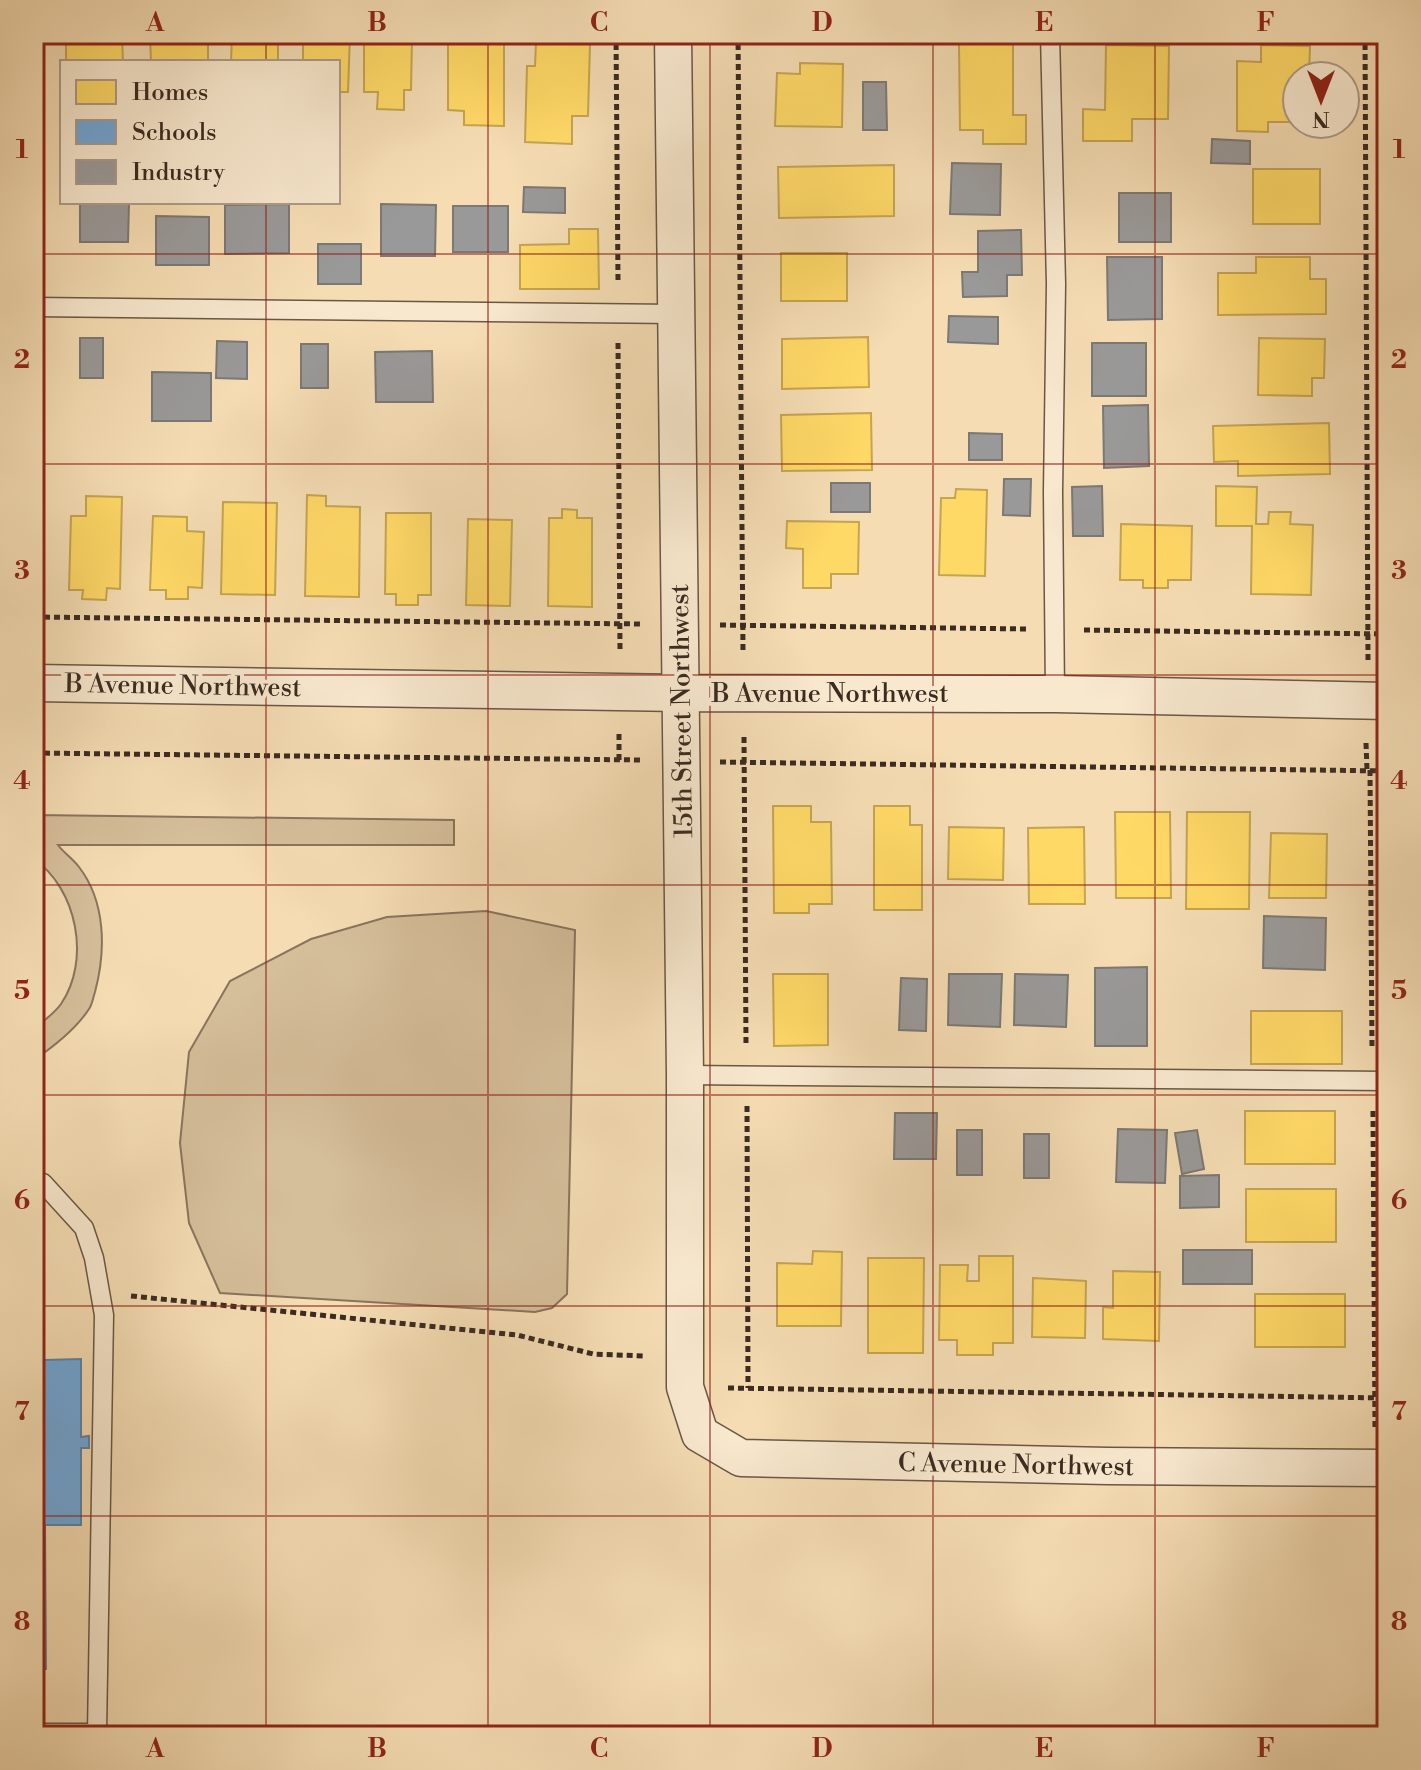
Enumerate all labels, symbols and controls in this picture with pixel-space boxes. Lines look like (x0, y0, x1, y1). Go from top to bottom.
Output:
text: A (145, 7, 165, 39)
text: B (367, 7, 387, 39)
text: C (590, 7, 608, 39)
text: D (812, 7, 832, 39)
text: E (1035, 7, 1053, 39)
text: F (1257, 7, 1275, 39)
legend (60, 60, 340, 204)
north arrow (1281, 60, 1361, 140)
text: Homes (132, 78, 208, 108)
text: N (1312, 105, 1330, 132)
text: Schools (132, 118, 217, 148)
text: 1 (16, 134, 29, 166)
text: 1 (1393, 134, 1406, 166)
text: Industry (132, 158, 225, 188)
text: 2 (14, 344, 30, 376)
text: 2 (1391, 344, 1407, 376)
text: 3 (14, 555, 30, 587)
text: 3 (1391, 555, 1407, 587)
street label: 15th Street Northwest (664, 584, 700, 838)
street label: B Avenue Northwest (63, 668, 302, 704)
street label: B Avenue Northwest (711, 678, 948, 710)
text: 4 (13, 765, 31, 797)
text: 4 (1390, 765, 1408, 797)
text: 5 (14, 975, 30, 1007)
text: 5 (1391, 975, 1407, 1007)
text: 6 (14, 1185, 30, 1217)
text: 6 (1391, 1185, 1407, 1217)
text: 7 (14, 1396, 30, 1428)
text: 7 (1391, 1396, 1407, 1428)
street label: C Avenue Northwest (897, 1447, 1134, 1483)
text: 8 (14, 1606, 30, 1638)
text: 8 (1391, 1606, 1407, 1638)
text: A (145, 1733, 165, 1765)
text: B (367, 1733, 387, 1765)
text: C (590, 1733, 608, 1765)
text: D (812, 1733, 832, 1765)
text: E (1035, 1733, 1053, 1765)
text: F (1257, 1733, 1275, 1765)

